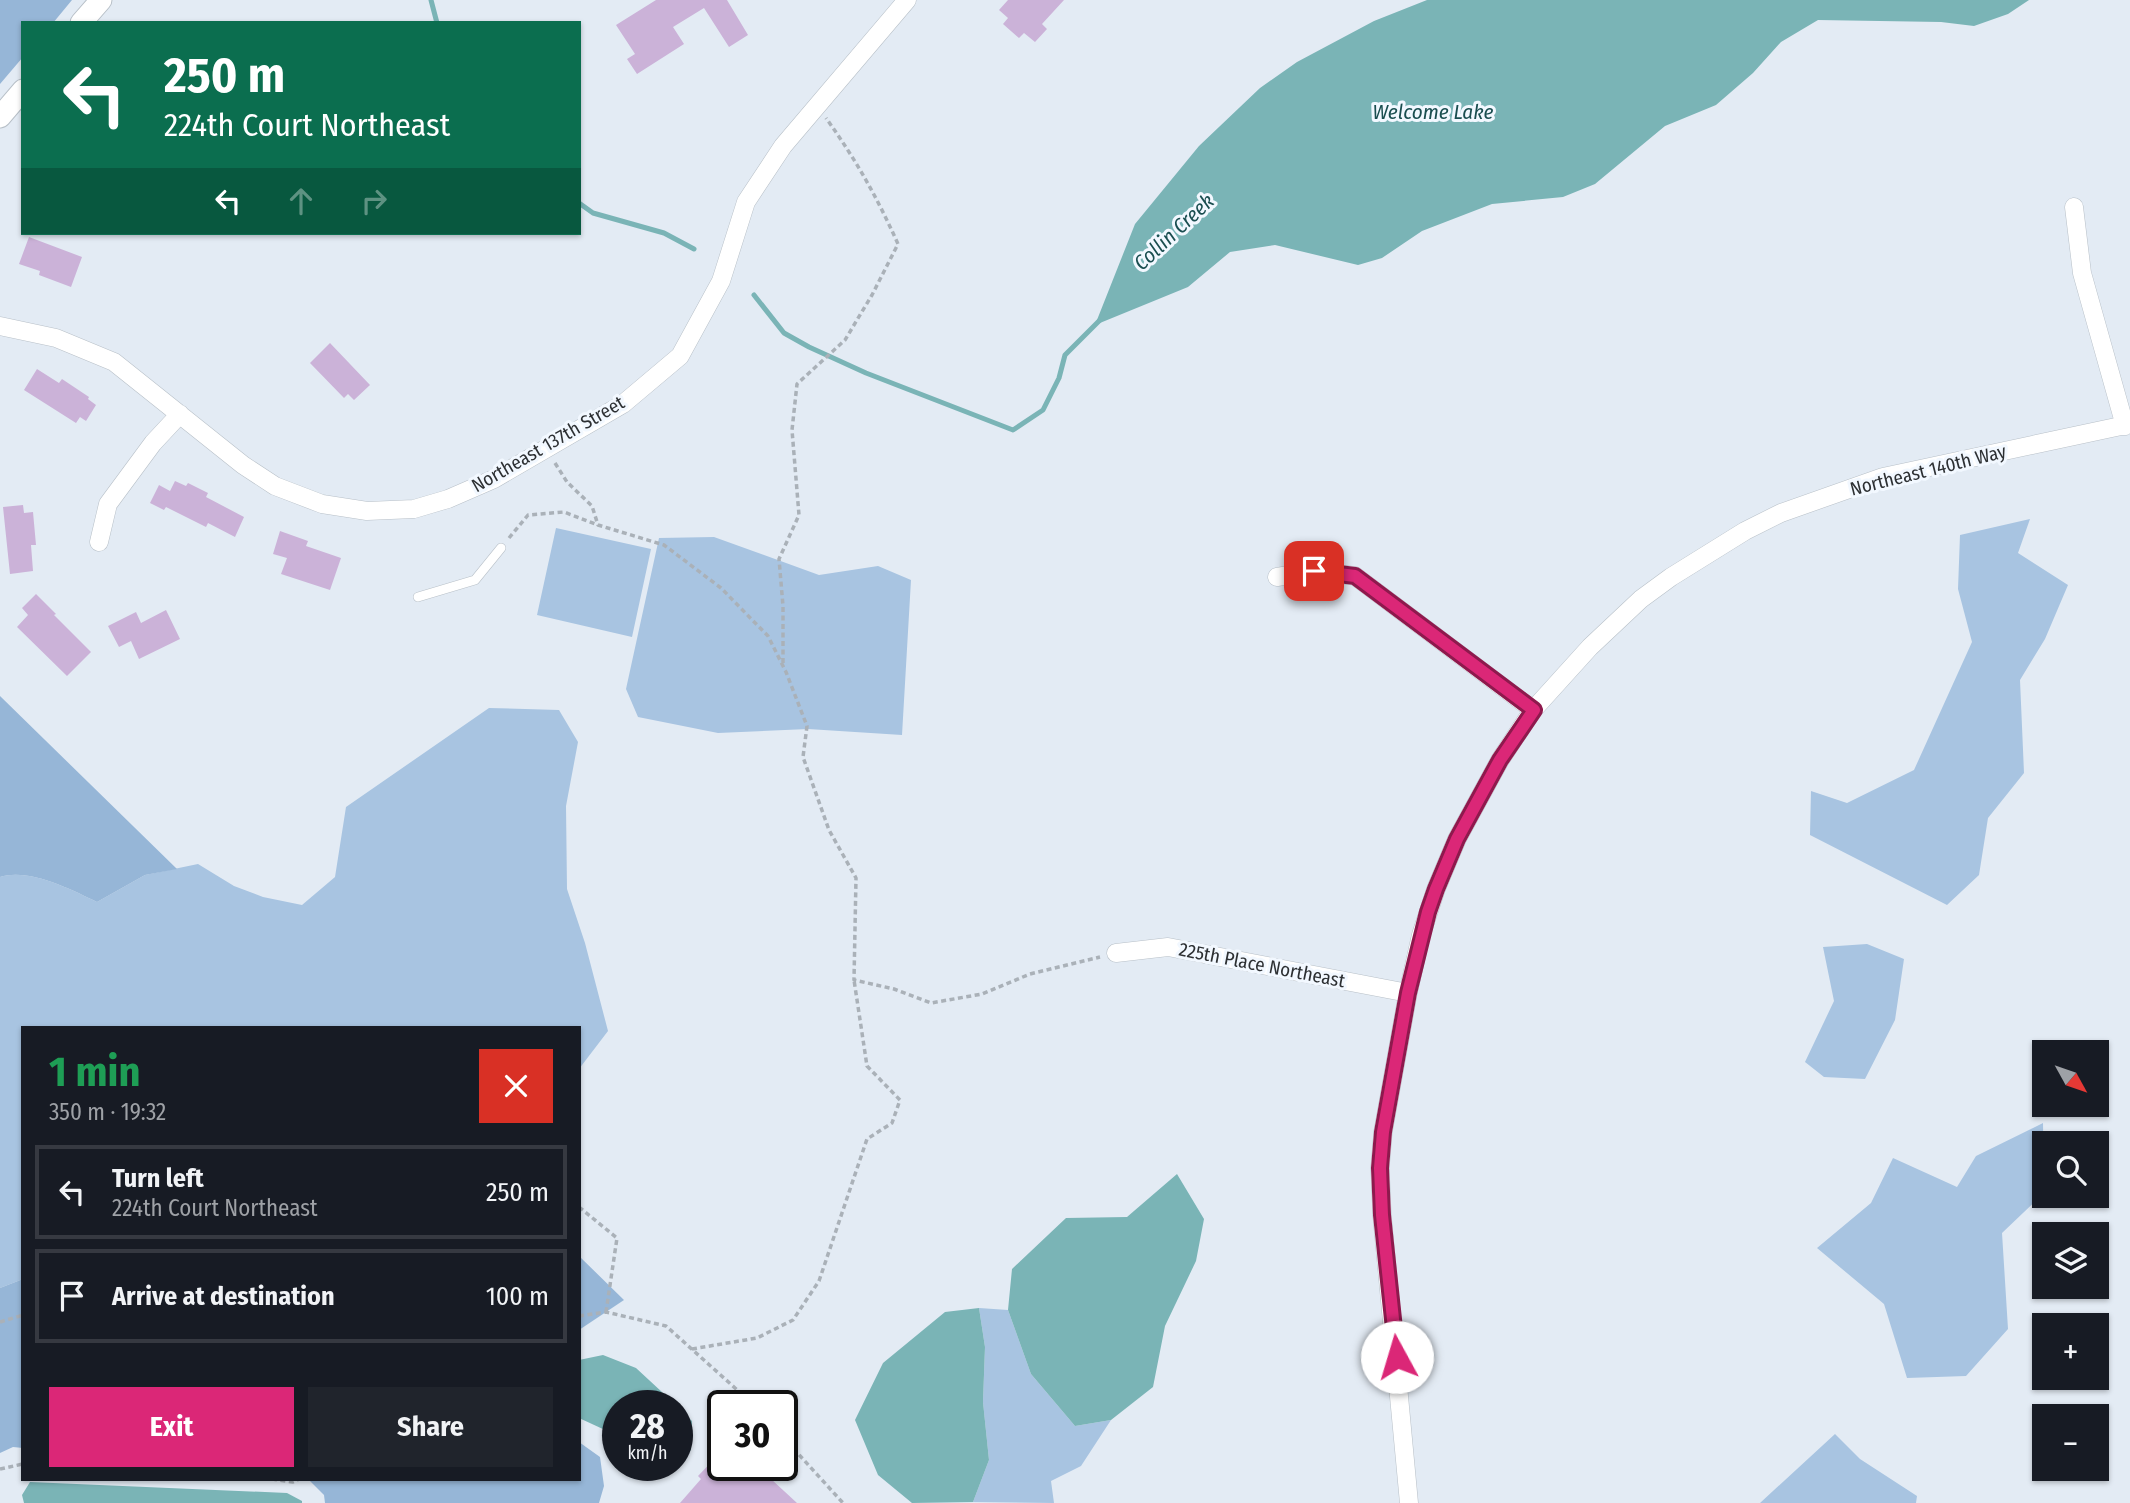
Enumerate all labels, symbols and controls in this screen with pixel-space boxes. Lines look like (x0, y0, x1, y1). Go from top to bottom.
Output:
text: 250 m (164, 46, 285, 105)
icon: left (49, 49, 140, 140)
water label: Welcome Lake (1372, 99, 1494, 125)
text: 224th Court Northeast (164, 106, 450, 144)
icon: left (209, 182, 247, 220)
icon: ahead (282, 182, 320, 220)
icon: right (355, 182, 393, 220)
water label: Collin Creek (1128, 188, 1220, 276)
street label: Northeast 137th Street (468, 391, 629, 497)
street label: Northeast 140th Way (1848, 439, 2009, 501)
pin (1284, 541, 1344, 601)
icon: arrive (1295, 552, 1333, 590)
street label: 225th Place Northeast (1177, 938, 1348, 993)
north arrow (2032, 1040, 2109, 1116)
map controls (2032, 1040, 2109, 1481)
text: 1 min (49, 1047, 140, 1097)
button: close (479, 1049, 553, 1123)
text: 350 m · 19:32 (49, 1098, 166, 1126)
button: search (2032, 1131, 2109, 1208)
text: Turn left (112, 1163, 204, 1194)
icon: left (53, 1173, 91, 1211)
text: 250 m (486, 1177, 549, 1208)
text: 224th Court Northeast (112, 1194, 318, 1222)
button: layers (2032, 1222, 2109, 1299)
icon: arrive (53, 1277, 91, 1315)
text: Arrive at destination (112, 1281, 335, 1312)
text: 100 m (486, 1281, 549, 1312)
button: + (2032, 1313, 2109, 1390)
position arrow (1360, 1320, 1434, 1394)
button: Exit (49, 1387, 294, 1467)
button: Share (308, 1387, 553, 1467)
speed limit sign: 30 (707, 1390, 798, 1481)
button: − (2032, 1404, 2109, 1481)
text: 28 (630, 1405, 665, 1447)
text: km/h (627, 1442, 668, 1464)

